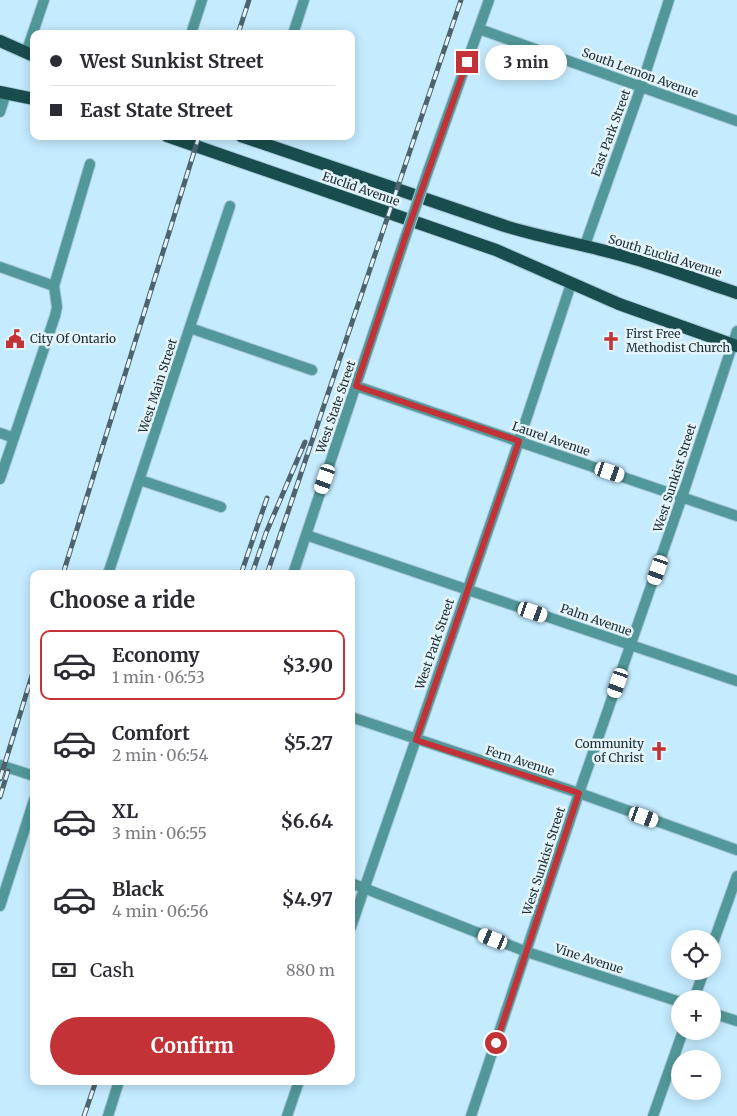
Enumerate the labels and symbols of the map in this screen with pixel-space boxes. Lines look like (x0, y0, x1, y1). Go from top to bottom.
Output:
callout: 3 min (484, 44, 567, 80)
street label: South Lemon Avenue (580, 45, 700, 101)
route end (456, 51, 478, 73)
street label: East Park Street (588, 87, 633, 179)
street label: Euclid Avenue (321, 168, 402, 209)
street label: South Euclid Avenue (607, 231, 724, 280)
place label: First Free Methodist Church (626, 326, 730, 355)
public building icon: City Of Ontario (4, 328, 26, 350)
church icon: First Free Methodist Church (600, 330, 622, 352)
place label: City Of Ontario (30, 331, 116, 346)
street label: West Main Street (135, 336, 180, 436)
street label: West State Street (312, 358, 359, 456)
street label: Laurel Avenue (510, 418, 592, 459)
street label: West Sunkist Street (650, 422, 699, 535)
car (593, 460, 626, 484)
car (313, 462, 336, 496)
car (646, 553, 669, 587)
street label: West Park Street (412, 596, 457, 692)
car (516, 600, 549, 624)
street label: Palm Avenue (558, 600, 634, 639)
car (606, 666, 629, 700)
place label: Community of Christ (575, 736, 644, 765)
church icon: Community of Christ (648, 740, 670, 762)
street label: Fern Avenue (484, 742, 556, 779)
street label: West Sunkist Street (519, 805, 568, 918)
car (627, 805, 660, 829)
car (476, 926, 509, 952)
street label: Vine Avenue (552, 940, 625, 977)
route start (485, 1032, 507, 1054)

